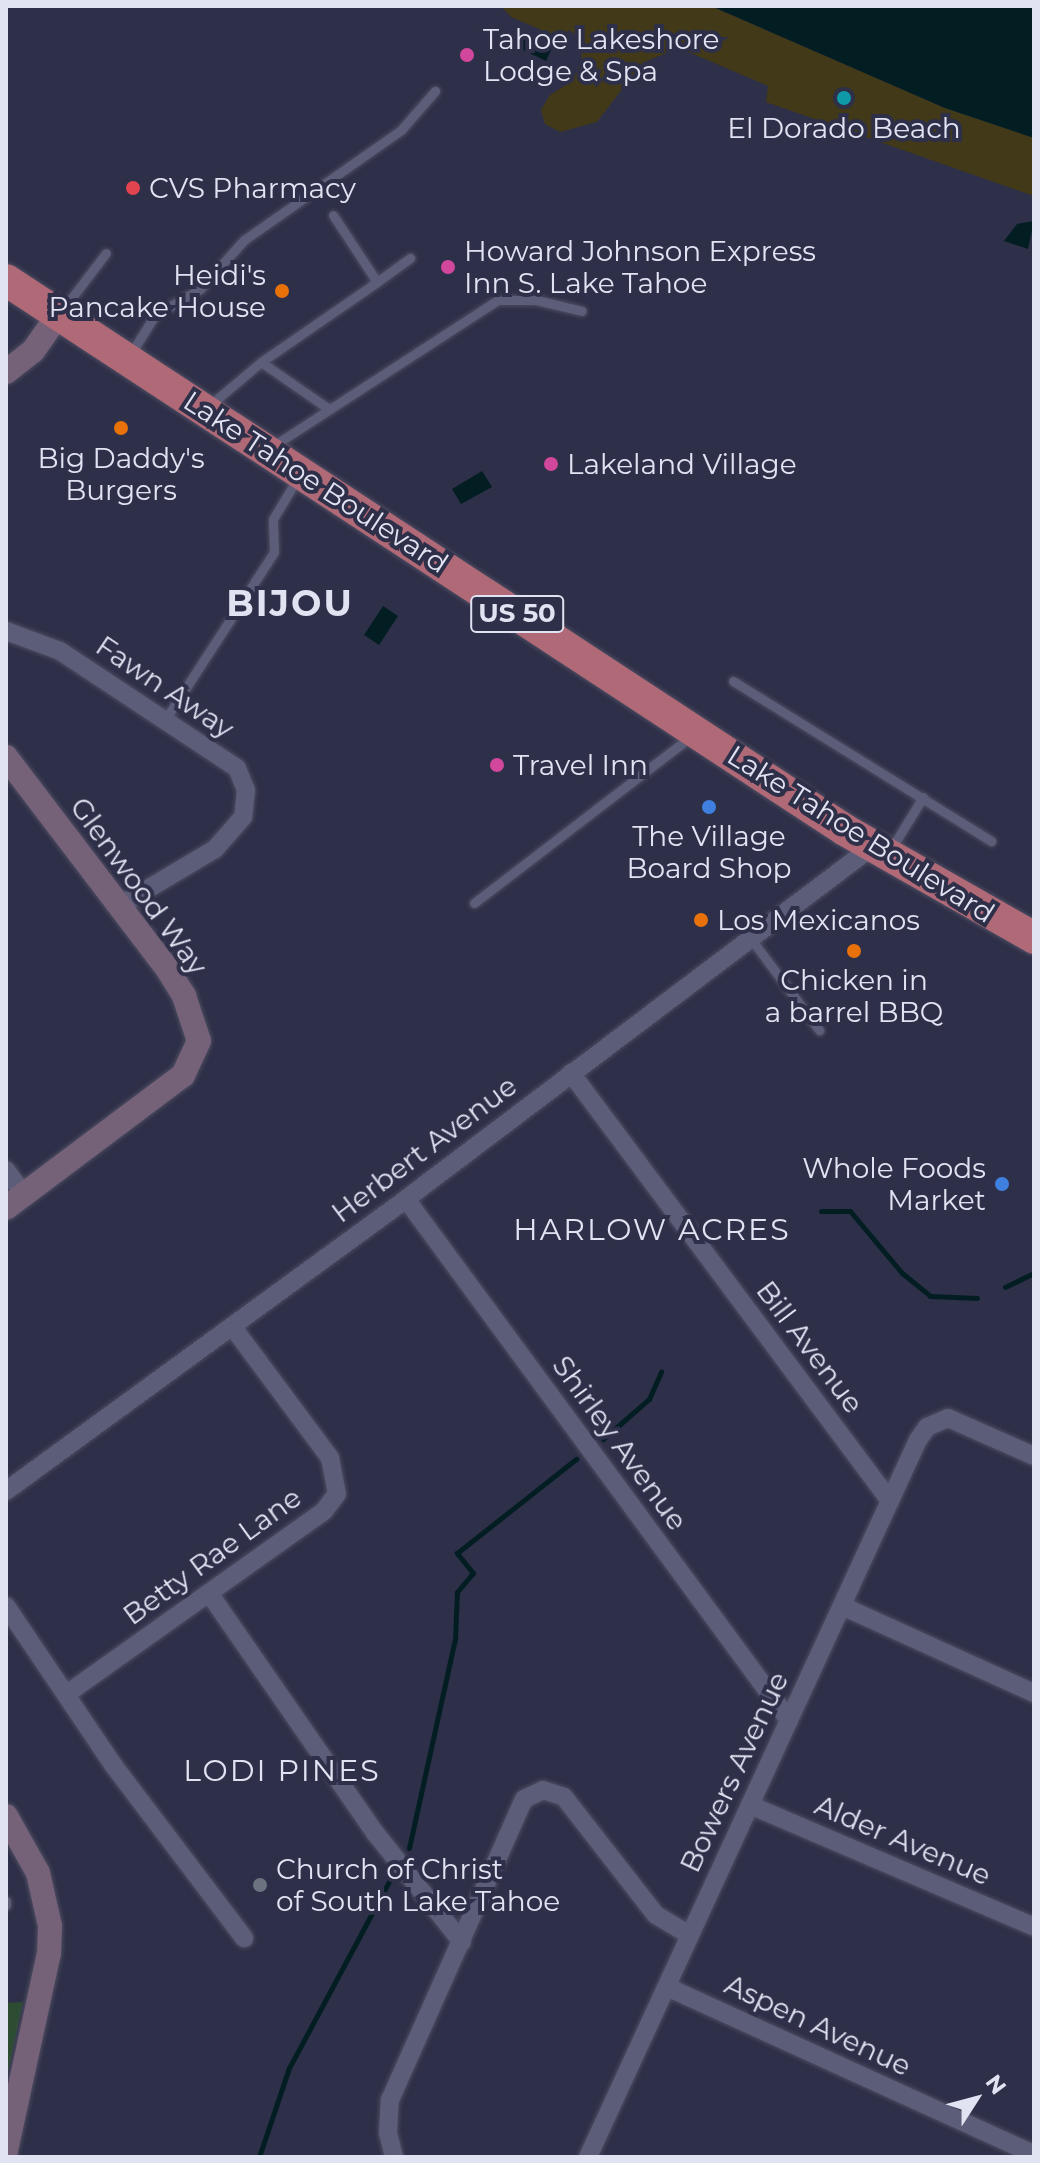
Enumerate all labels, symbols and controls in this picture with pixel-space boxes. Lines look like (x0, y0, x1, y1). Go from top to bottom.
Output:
place label: Tahoe Lakeshore Lodge & Spa (483, 22, 720, 88)
marker: Tahoe Lakeshore Lodge & Spa (458, 46, 476, 64)
marker: El Dorado Beach (835, 89, 853, 107)
place label: El Dorado Beach (727, 111, 961, 145)
place label: CVS Pharmacy (149, 171, 356, 205)
marker: CVS Pharmacy (124, 179, 142, 197)
place label: Howard Johnson Express Inn S. Lake Tahoe (464, 234, 816, 300)
place label: Heidi's Pancake House (48, 258, 266, 324)
marker: Howard Johnson Express Inn S. Lake Tahoe (439, 258, 457, 276)
marker: Heidi's Pancake House (273, 282, 291, 300)
street label: Lake Tahoe Boulevard (177, 384, 455, 580)
marker: Big Daddy's Burgers (112, 419, 130, 437)
place label: Big Daddy's Burgers (37, 441, 205, 507)
place label: Lakeland Village (567, 447, 797, 481)
marker: Lakeland Village (542, 455, 560, 473)
district label: BIJOU (226, 582, 354, 626)
road number: US 50 (469, 592, 565, 636)
street label: Fawn Away (90, 629, 240, 745)
street label: Lake Tahoe Boulevard (721, 738, 1001, 930)
place label: Travel Inn (513, 748, 648, 782)
marker: Travel Inn (488, 756, 506, 774)
street label: Glenwood Way (63, 791, 215, 981)
marker: The Village Board Shop (700, 798, 718, 816)
place label: The Village Board Shop (627, 819, 791, 885)
place label: Los Mexicanos (717, 903, 920, 937)
marker: Los Mexicanos (692, 911, 710, 929)
marker: Chicken in a barrel BBQ (845, 942, 863, 960)
place label: Chicken in a barrel BBQ (765, 963, 943, 1029)
street label: Herbert Avenue (325, 1069, 523, 1229)
place label: Whole Foods Market (802, 1151, 986, 1217)
marker: Whole Foods Market (993, 1175, 1011, 1193)
district label: HARLOW ACRES (513, 1212, 791, 1248)
street label: Bill Avenue (749, 1274, 871, 1420)
street label: Shirley Avenue (546, 1349, 694, 1537)
street label: Betty Rae Lane (117, 1480, 307, 1632)
street label: Bowers Avenue (673, 1666, 795, 1878)
district label: LODI PINES (183, 1753, 381, 1789)
street label: Alder Avenue (810, 1788, 996, 1892)
place label: Church of Christ of South Lake Tahoe (276, 1852, 560, 1918)
marker: Church of Christ of South Lake Tahoe (251, 1876, 269, 1894)
street label: Aspen Avenue (720, 1967, 916, 2083)
north arrow (936, 2059, 1016, 2139)
text: N (980, 2069, 1012, 2100)

